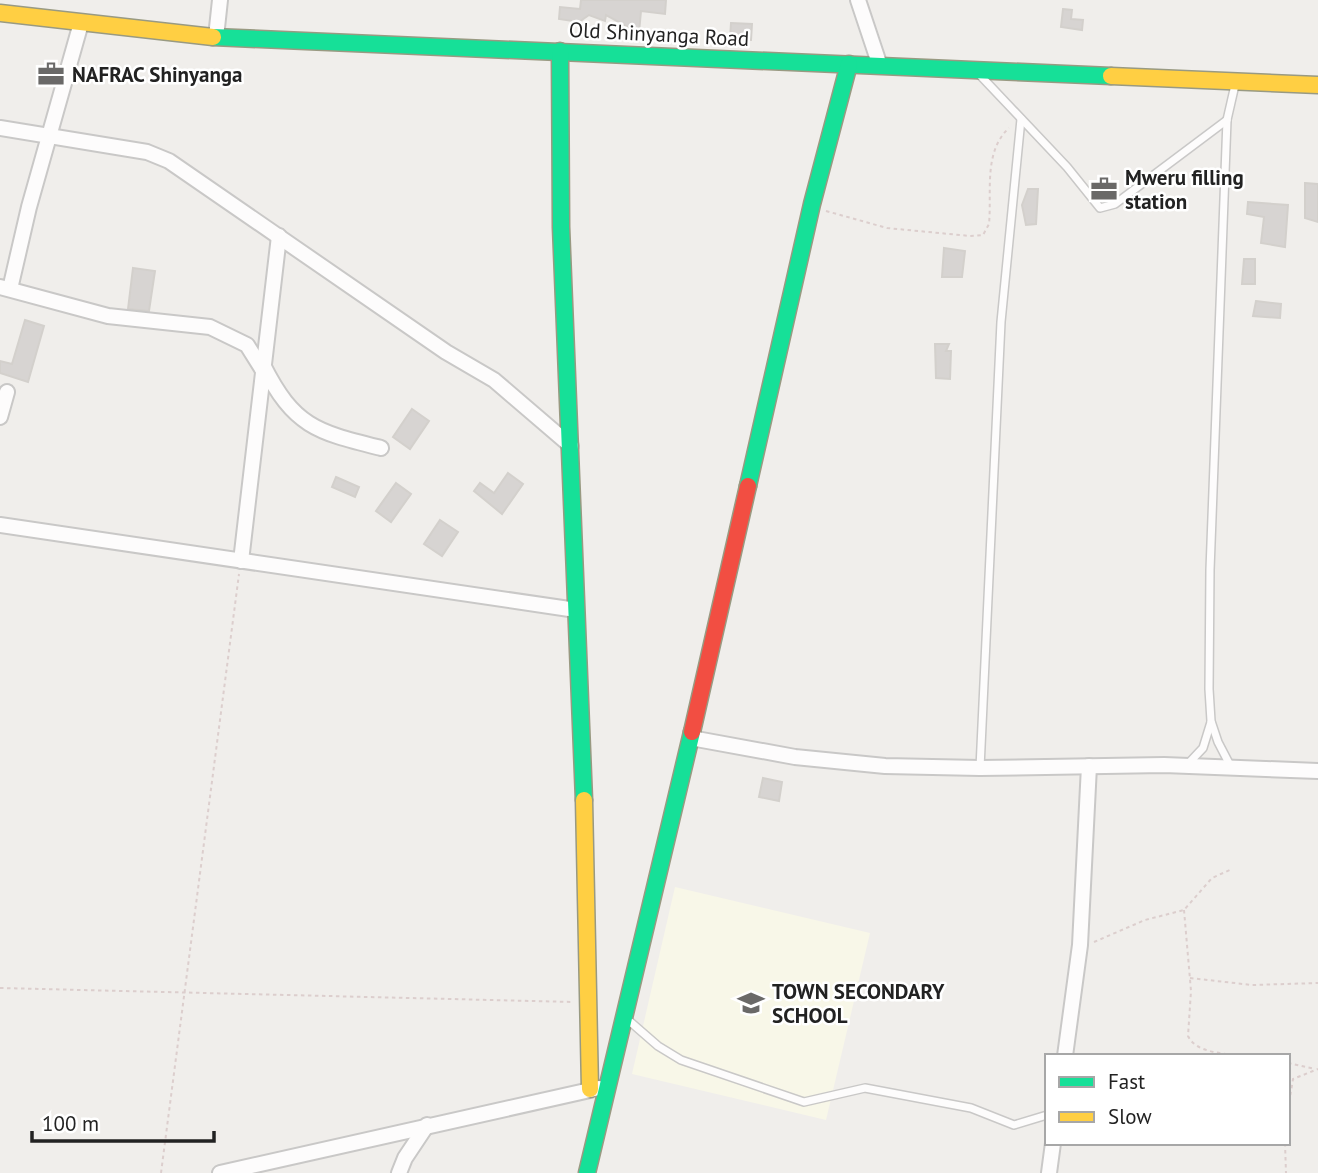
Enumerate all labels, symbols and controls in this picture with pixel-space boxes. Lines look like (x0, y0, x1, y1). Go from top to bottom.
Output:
street label: Old Shinyanga Road (568, 16, 750, 52)
office icon: NAFRAC Shinyanga (36, 59, 66, 89)
place label: NAFRAC Shinyanga (72, 61, 243, 88)
place label: Mweru filling station (1125, 164, 1244, 215)
office icon: Mweru filling station (1089, 174, 1119, 204)
place label: TOWN SECONDARY SCHOOL (772, 978, 945, 1029)
school or university icon: TOWN SECONDARY SCHOOL (736, 988, 766, 1018)
legend (1045, 1054, 1290, 1145)
text: Fast (1108, 1068, 1145, 1095)
scale bar (32, 1100, 214, 1144)
text: Slow (1108, 1103, 1152, 1130)
text: 100 m (42, 1110, 99, 1137)

